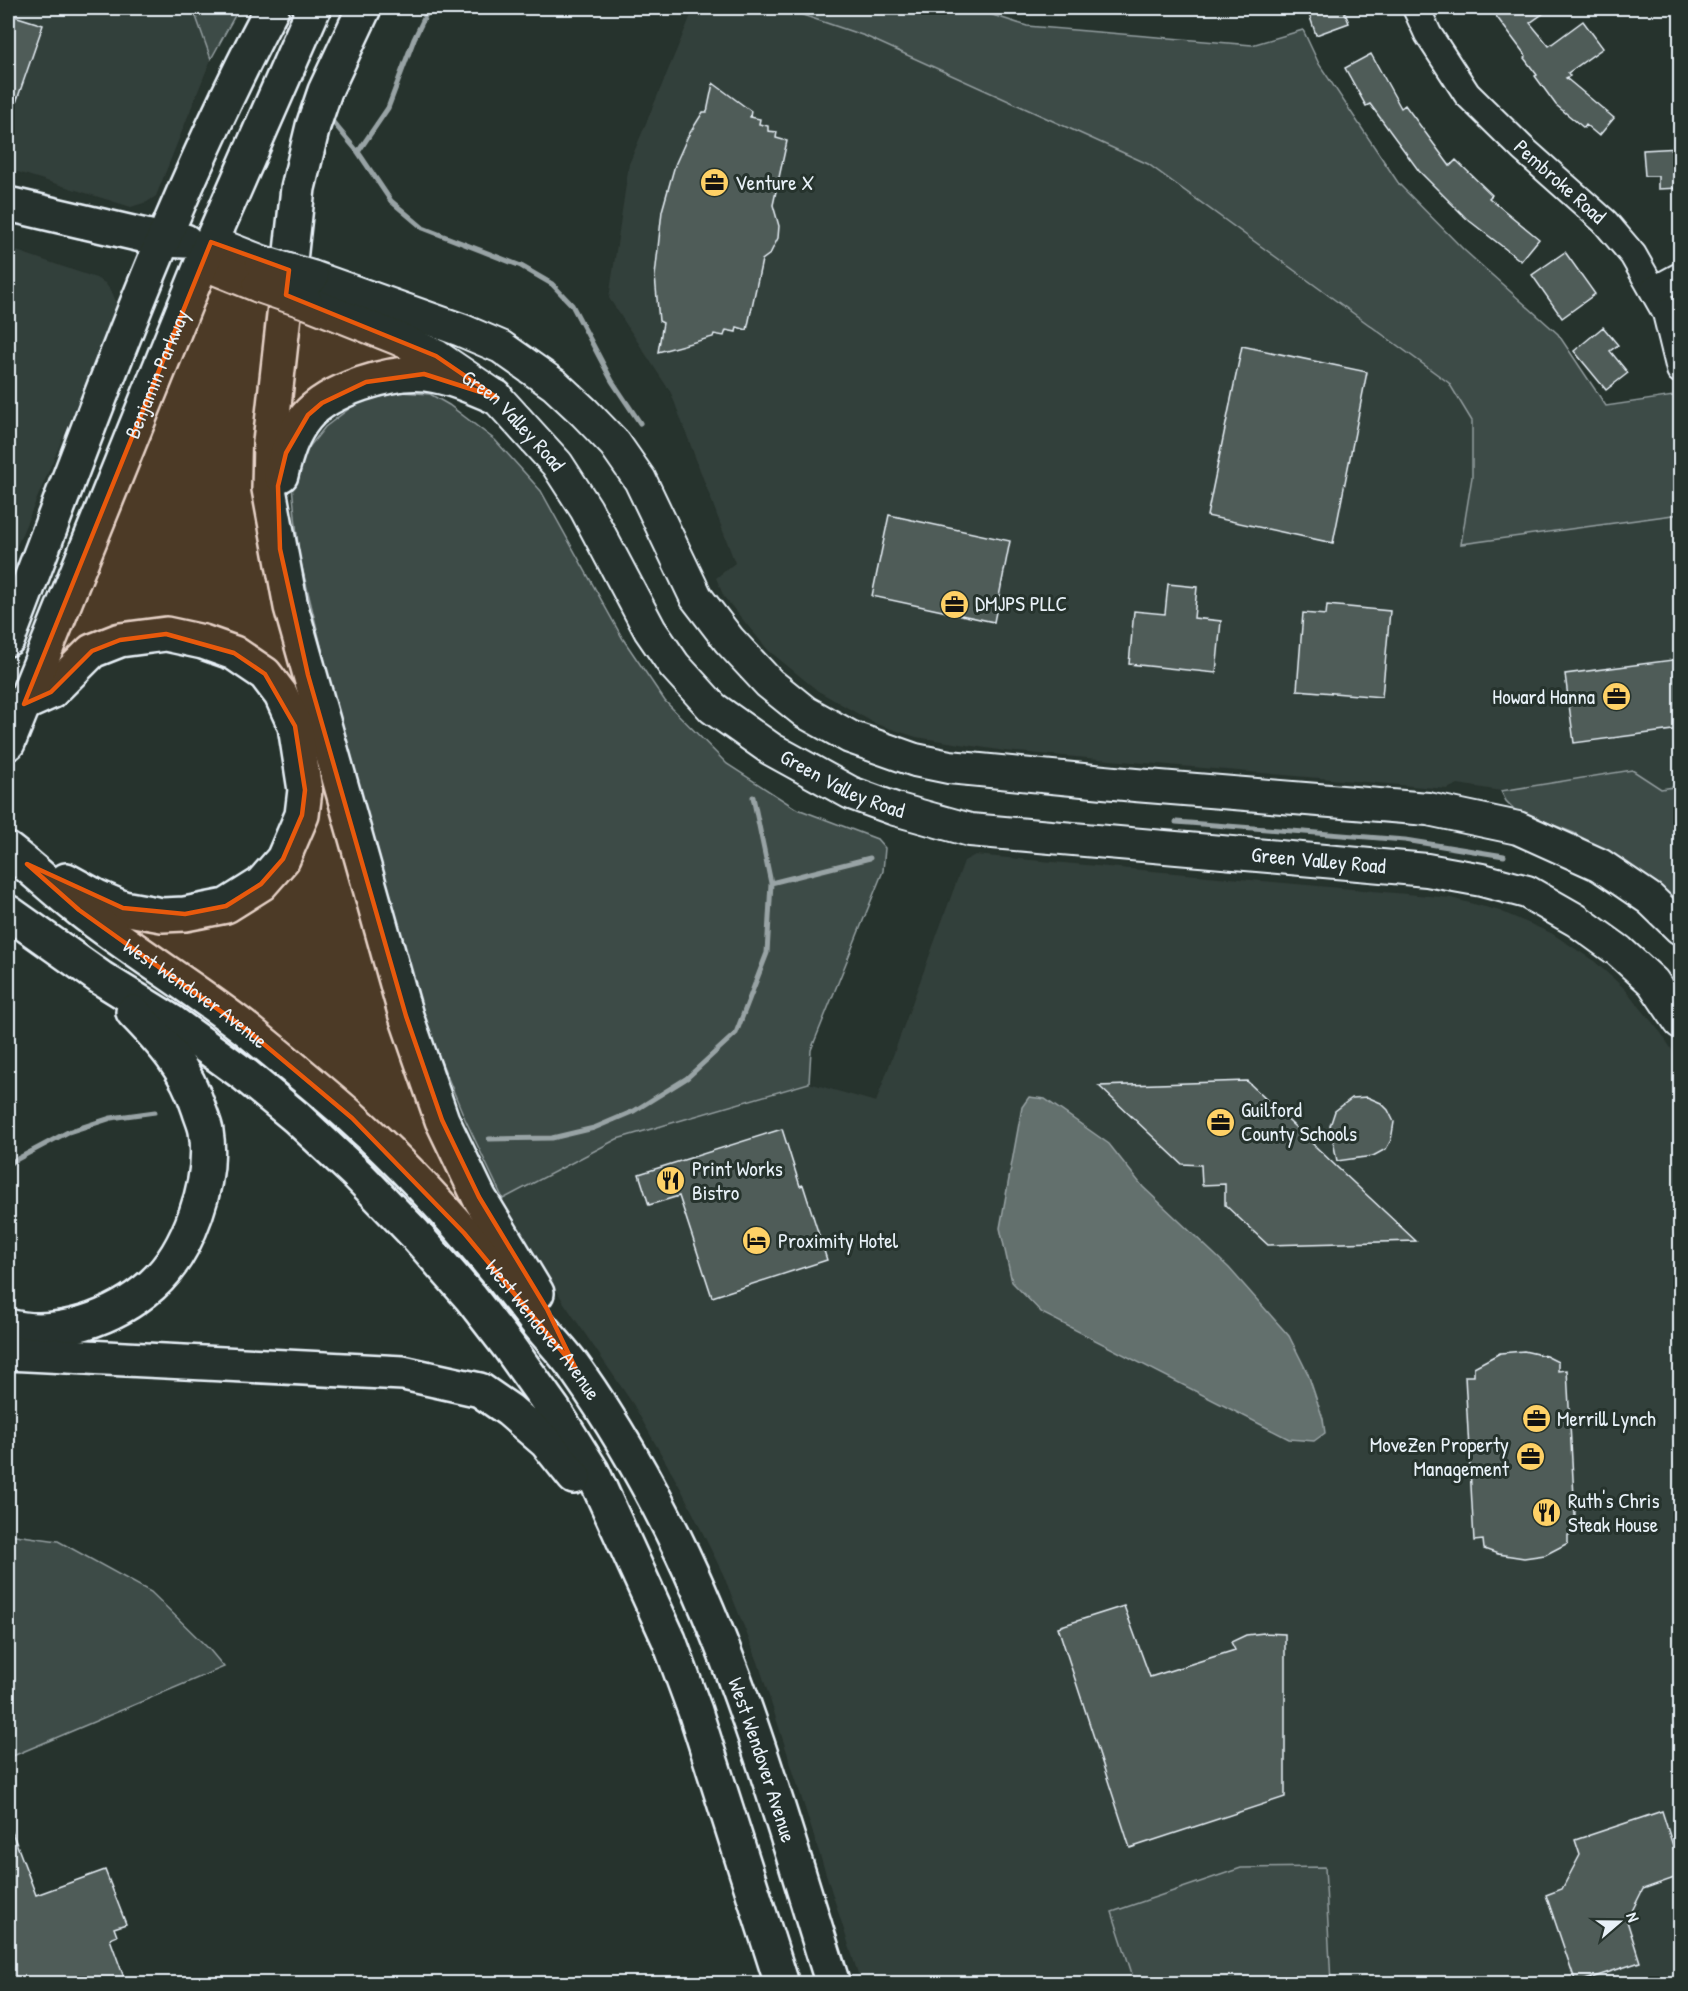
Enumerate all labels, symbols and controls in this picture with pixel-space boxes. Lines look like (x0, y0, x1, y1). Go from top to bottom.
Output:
street label: Pembroke Road (1508, 133, 1613, 230)
office icon: Venture X (698, 167, 730, 199)
place label: Venture X (735, 168, 815, 197)
street label: Benjamin Parkway (118, 305, 196, 443)
street label: Green Valley Road (456, 363, 573, 476)
office icon: DMJPS PLLC (938, 588, 970, 620)
place label: DMJPS PLLC (975, 589, 1067, 618)
office icon: Howard Hanna (1600, 681, 1632, 713)
place label: Howard Hanna (1492, 682, 1595, 711)
street label: Green Valley Road (775, 742, 908, 825)
street label: Green Valley Road (1250, 840, 1387, 880)
street label: West Wendover Avenue (117, 931, 274, 1055)
place label: Guilford County Schools (1241, 1095, 1357, 1148)
office icon: Guilford County Schools (1204, 1106, 1236, 1138)
place label: Print Works Bistro (692, 1154, 783, 1207)
restaurant icon: Print Works Bistro (655, 1165, 687, 1197)
hotel icon: Proximity Hotel (741, 1225, 773, 1257)
place label: Proximity Hotel (778, 1226, 899, 1255)
street label: West Wendover Avenue (479, 1253, 608, 1406)
office icon: Merrill Lynch (1520, 1403, 1552, 1435)
place label: Merrill Lynch (1557, 1404, 1656, 1433)
place label: MoveZen Property Management (1370, 1430, 1510, 1483)
office icon: MoveZen Property Management (1514, 1441, 1546, 1473)
place label: Ruth's Chris Steak House (1568, 1486, 1660, 1539)
restaurant icon: Ruth's Chris Steak House (1531, 1497, 1563, 1529)
street label: West Wendover Avenue (721, 1674, 803, 1846)
north arrow (1589, 1892, 1649, 1952)
text: N (1621, 1909, 1645, 1925)

